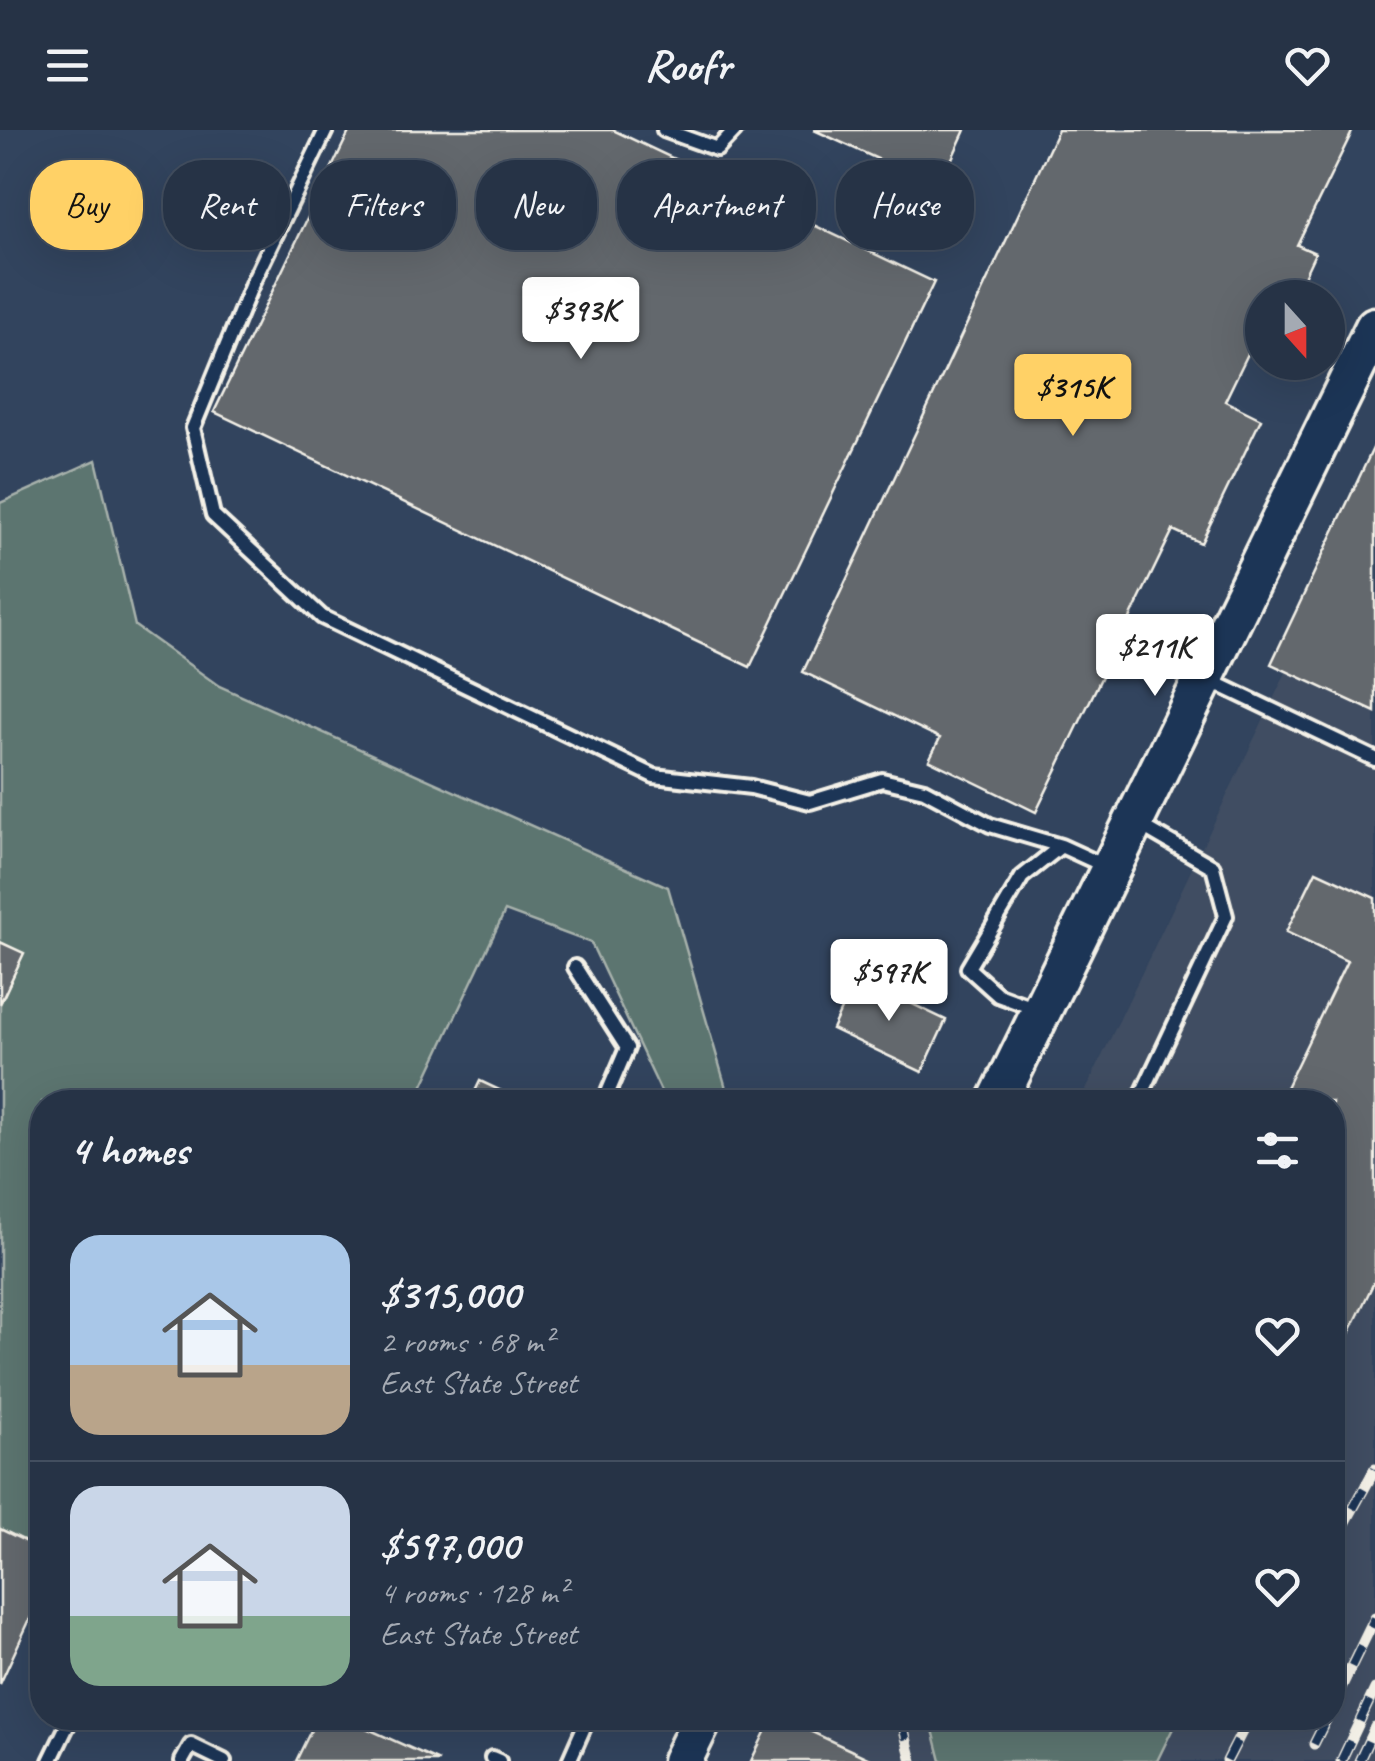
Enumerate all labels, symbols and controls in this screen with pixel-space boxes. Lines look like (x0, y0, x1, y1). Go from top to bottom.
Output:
text: Roofr (644, 37, 731, 94)
icon: menu (40, 38, 95, 93)
icon: heart (1280, 38, 1335, 93)
chip: Buy (30, 160, 143, 250)
chip: Rent (163, 160, 290, 250)
chip: Filters (310, 160, 456, 250)
chip: New (476, 160, 597, 250)
chip: Apartment (617, 160, 816, 250)
chip: House (836, 160, 974, 250)
pin: $393K (511, 277, 651, 362)
north arrow (1245, 280, 1345, 380)
map controls (1245, 280, 1345, 380)
text: $393K (544, 289, 618, 330)
pin: $315K (1003, 354, 1143, 439)
text: $315K (1036, 366, 1110, 407)
pin: $211K (1085, 614, 1225, 699)
text: $211K (1118, 626, 1192, 667)
pin: $597K (819, 939, 959, 1024)
text: $597K (853, 951, 925, 992)
icon: filters (1250, 1123, 1305, 1178)
text: 4 homes (70, 1124, 189, 1177)
text: $315,000 (380, 1268, 520, 1321)
icon: home (150, 1275, 270, 1395)
icon: heart (1250, 1308, 1305, 1363)
text: 2 rooms · 68 m² (380, 1321, 553, 1362)
text: East State Street (380, 1362, 577, 1403)
text: $597,000 (380, 1519, 519, 1572)
icon: home (150, 1526, 270, 1646)
icon: heart (1250, 1559, 1305, 1614)
text: 4 rooms · 128 m² (380, 1572, 567, 1613)
text: East State Street (380, 1613, 577, 1654)

